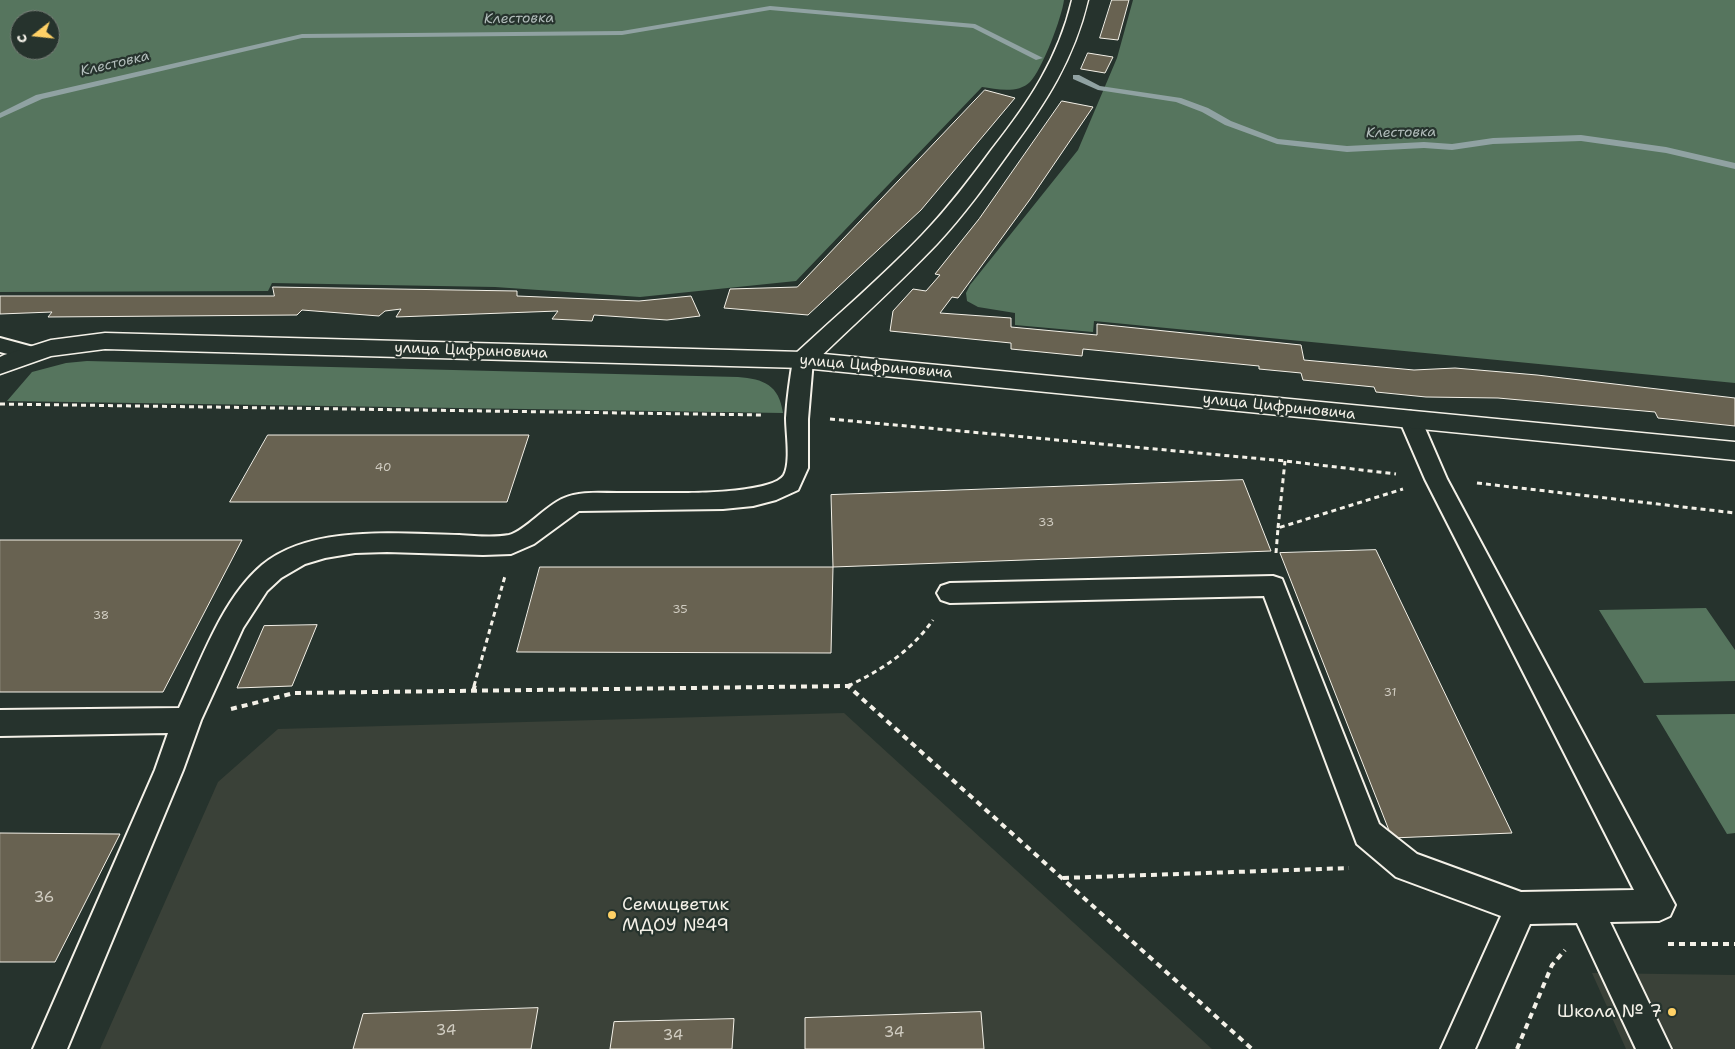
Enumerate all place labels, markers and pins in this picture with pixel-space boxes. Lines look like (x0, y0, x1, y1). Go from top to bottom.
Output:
place label: Семицветик МДОУ №49 (622, 894, 729, 936)
marker: Семицветик МДОУ №49 (606, 909, 618, 921)
place label: Школа № 7 (1557, 1001, 1662, 1023)
marker: Школа № 7 (1666, 1006, 1678, 1018)

